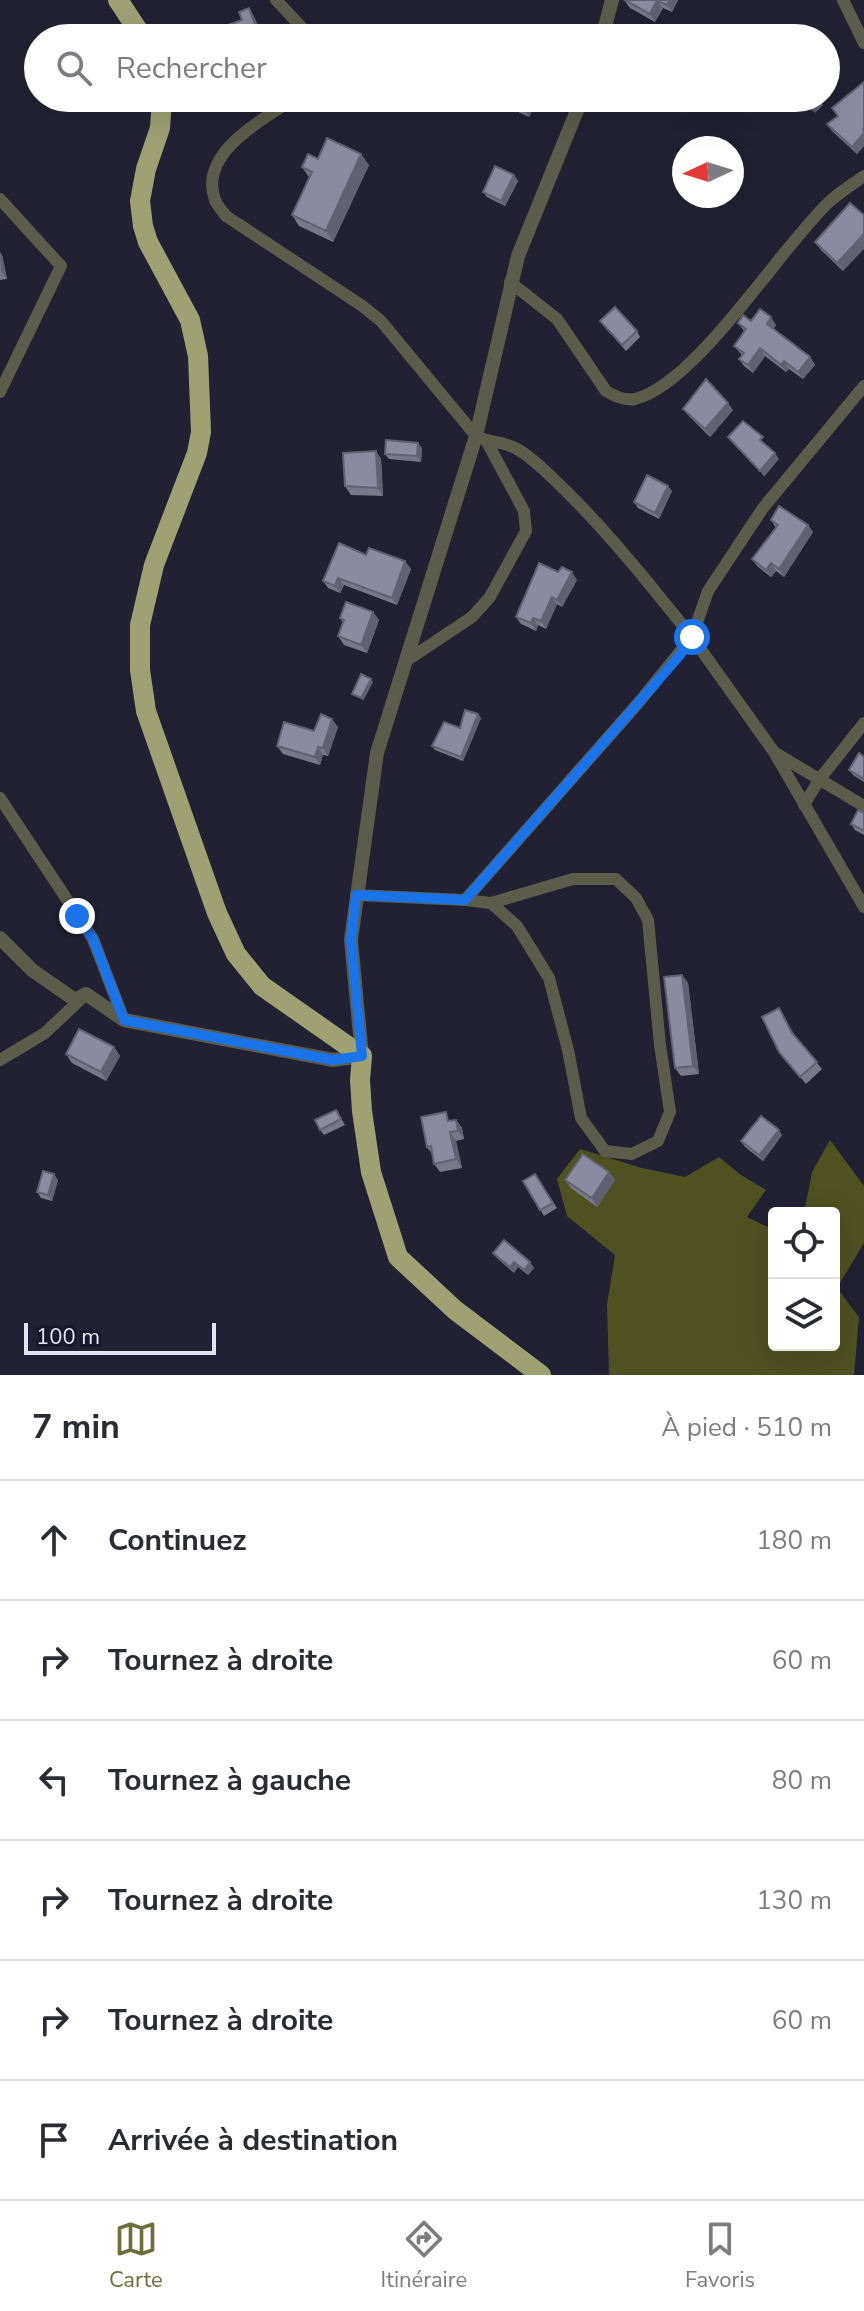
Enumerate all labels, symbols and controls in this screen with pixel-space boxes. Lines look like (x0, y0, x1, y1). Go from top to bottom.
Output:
search box (24, 24, 840, 112)
icon: search (52, 46, 96, 90)
text: Rechercher (116, 48, 267, 89)
north arrow (672, 136, 744, 208)
route start (674, 619, 710, 655)
route end (59, 898, 95, 934)
map controls (768, 1207, 840, 1351)
button: locate (768, 1207, 840, 1279)
button: layers (768, 1279, 840, 1351)
scale bar (24, 1319, 216, 1355)
text: 100 m (36, 1322, 100, 1352)
text: 7 min (32, 1404, 120, 1450)
text: À pied · 510 m (661, 1410, 832, 1445)
icon: ahead (32, 1518, 76, 1562)
text: Continuez (108, 1520, 247, 1561)
text: 180 m (756, 1523, 832, 1558)
icon: right (32, 1638, 76, 1682)
text: Tournez à droite (108, 1640, 333, 1681)
text: 60 m (772, 1643, 832, 1678)
icon: left (32, 1758, 76, 1802)
text: Tournez à gauche (108, 1760, 351, 1801)
text: 80 m (772, 1763, 832, 1798)
icon: right (32, 1878, 76, 1922)
text: Tournez à droite (108, 1880, 333, 1921)
text: 130 m (756, 1883, 832, 1918)
icon: right (32, 1998, 76, 2042)
text: Tournez à droite (108, 2000, 333, 2041)
text: 60 m (772, 2003, 832, 2038)
icon: arrive (32, 2118, 76, 2162)
text: Arrivée à destination (108, 2120, 398, 2161)
tab: Carte (109, 2217, 163, 2295)
tab: Itinéraire (381, 2217, 467, 2295)
tab: Favoris (685, 2217, 755, 2295)

